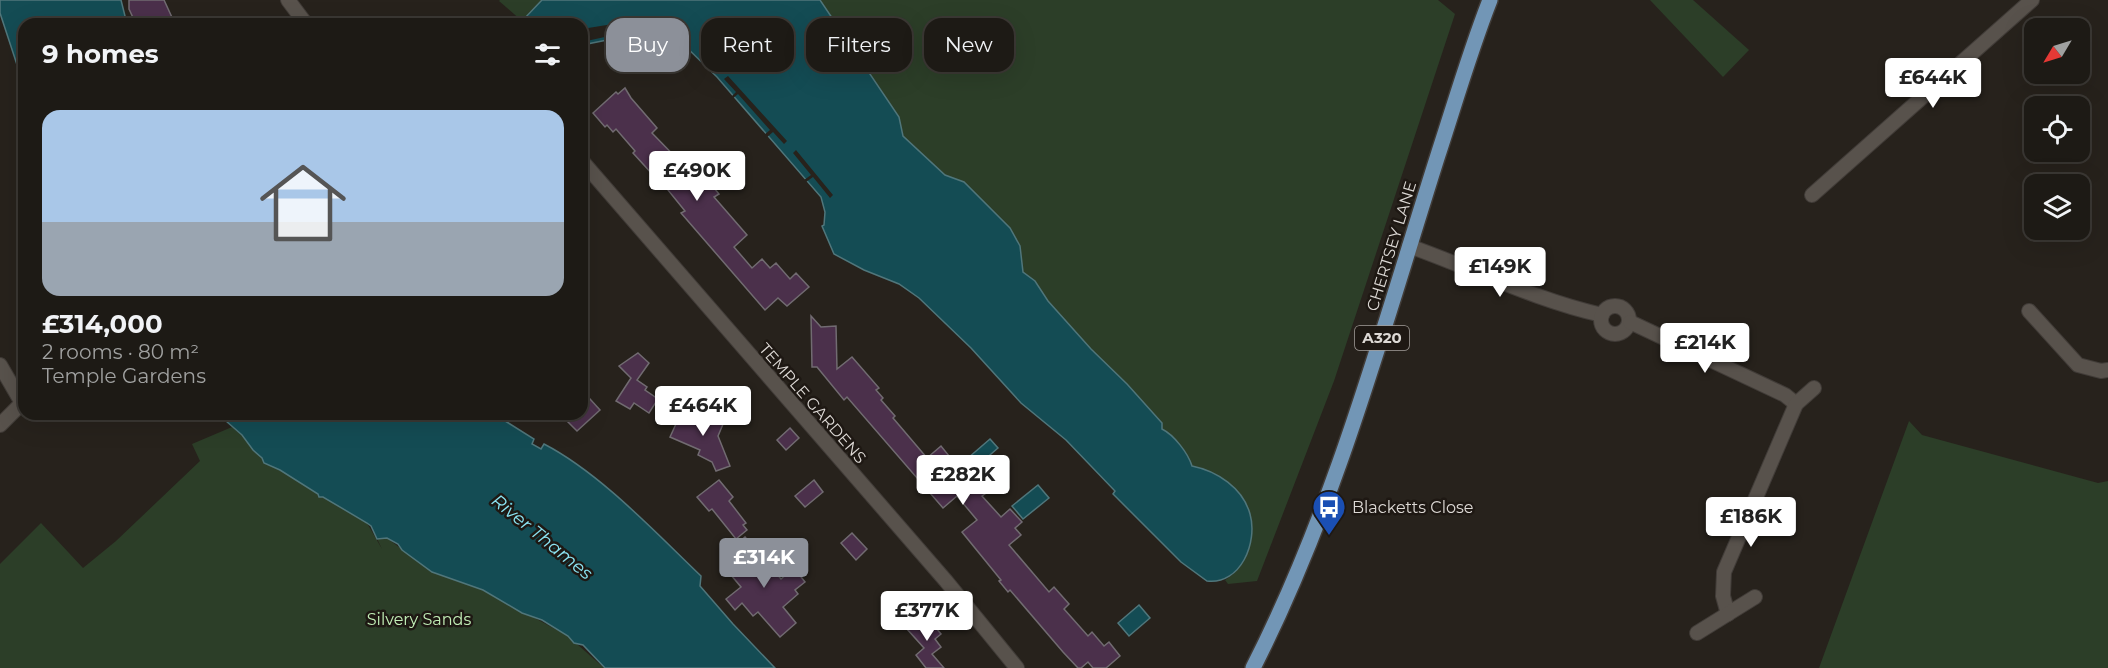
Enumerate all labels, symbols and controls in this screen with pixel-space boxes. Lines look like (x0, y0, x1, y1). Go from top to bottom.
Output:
chip: Buy (606, 18, 689, 72)
chip: Rent (701, 18, 794, 72)
chip: Filters (806, 18, 912, 72)
chip: New (924, 18, 1014, 72)
north arrow (2024, 18, 2090, 84)
map controls (2024, 18, 2090, 240)
text: 9 homes (42, 38, 159, 70)
icon: filters (531, 38, 564, 71)
pin: £644K (1891, 58, 1975, 109)
text: £644K (1899, 65, 1967, 89)
button: locate (2024, 96, 2090, 162)
icon: home (249, 149, 357, 257)
pin: £490K (655, 151, 739, 202)
text: £490K (663, 158, 731, 182)
button: layers (2024, 174, 2090, 240)
street label: CHERTSEY LANE (1363, 179, 1420, 313)
pin: £149K (1458, 247, 1542, 298)
text: £149K (1469, 254, 1531, 278)
text: £314,000 (42, 308, 163, 340)
pin: £214K (1663, 323, 1747, 374)
road number: A320 (1355, 326, 1409, 350)
text: £214K (1674, 330, 1736, 354)
street label: TEMPLE GARDENS (755, 339, 870, 467)
text: 2 rooms · 80 m² (42, 340, 199, 364)
text: Temple Gardens (42, 364, 206, 388)
pin: £464K (661, 386, 745, 437)
text: £464K (669, 393, 737, 417)
pin: £282K (921, 455, 1005, 506)
text: £282K (931, 462, 995, 486)
bus stop icon: Blacketts Close (1311, 489, 1347, 536)
water label: River Thames (487, 490, 597, 585)
pin: £186K (1709, 497, 1793, 548)
place label: Blacketts Close (1352, 498, 1474, 517)
text: £186K (1720, 504, 1782, 528)
pin: £314K (722, 538, 806, 589)
text: £314K (733, 545, 795, 569)
pin: £377K (885, 591, 969, 642)
text: £377K (895, 598, 959, 622)
park label: Silvery Sands (367, 610, 471, 629)

